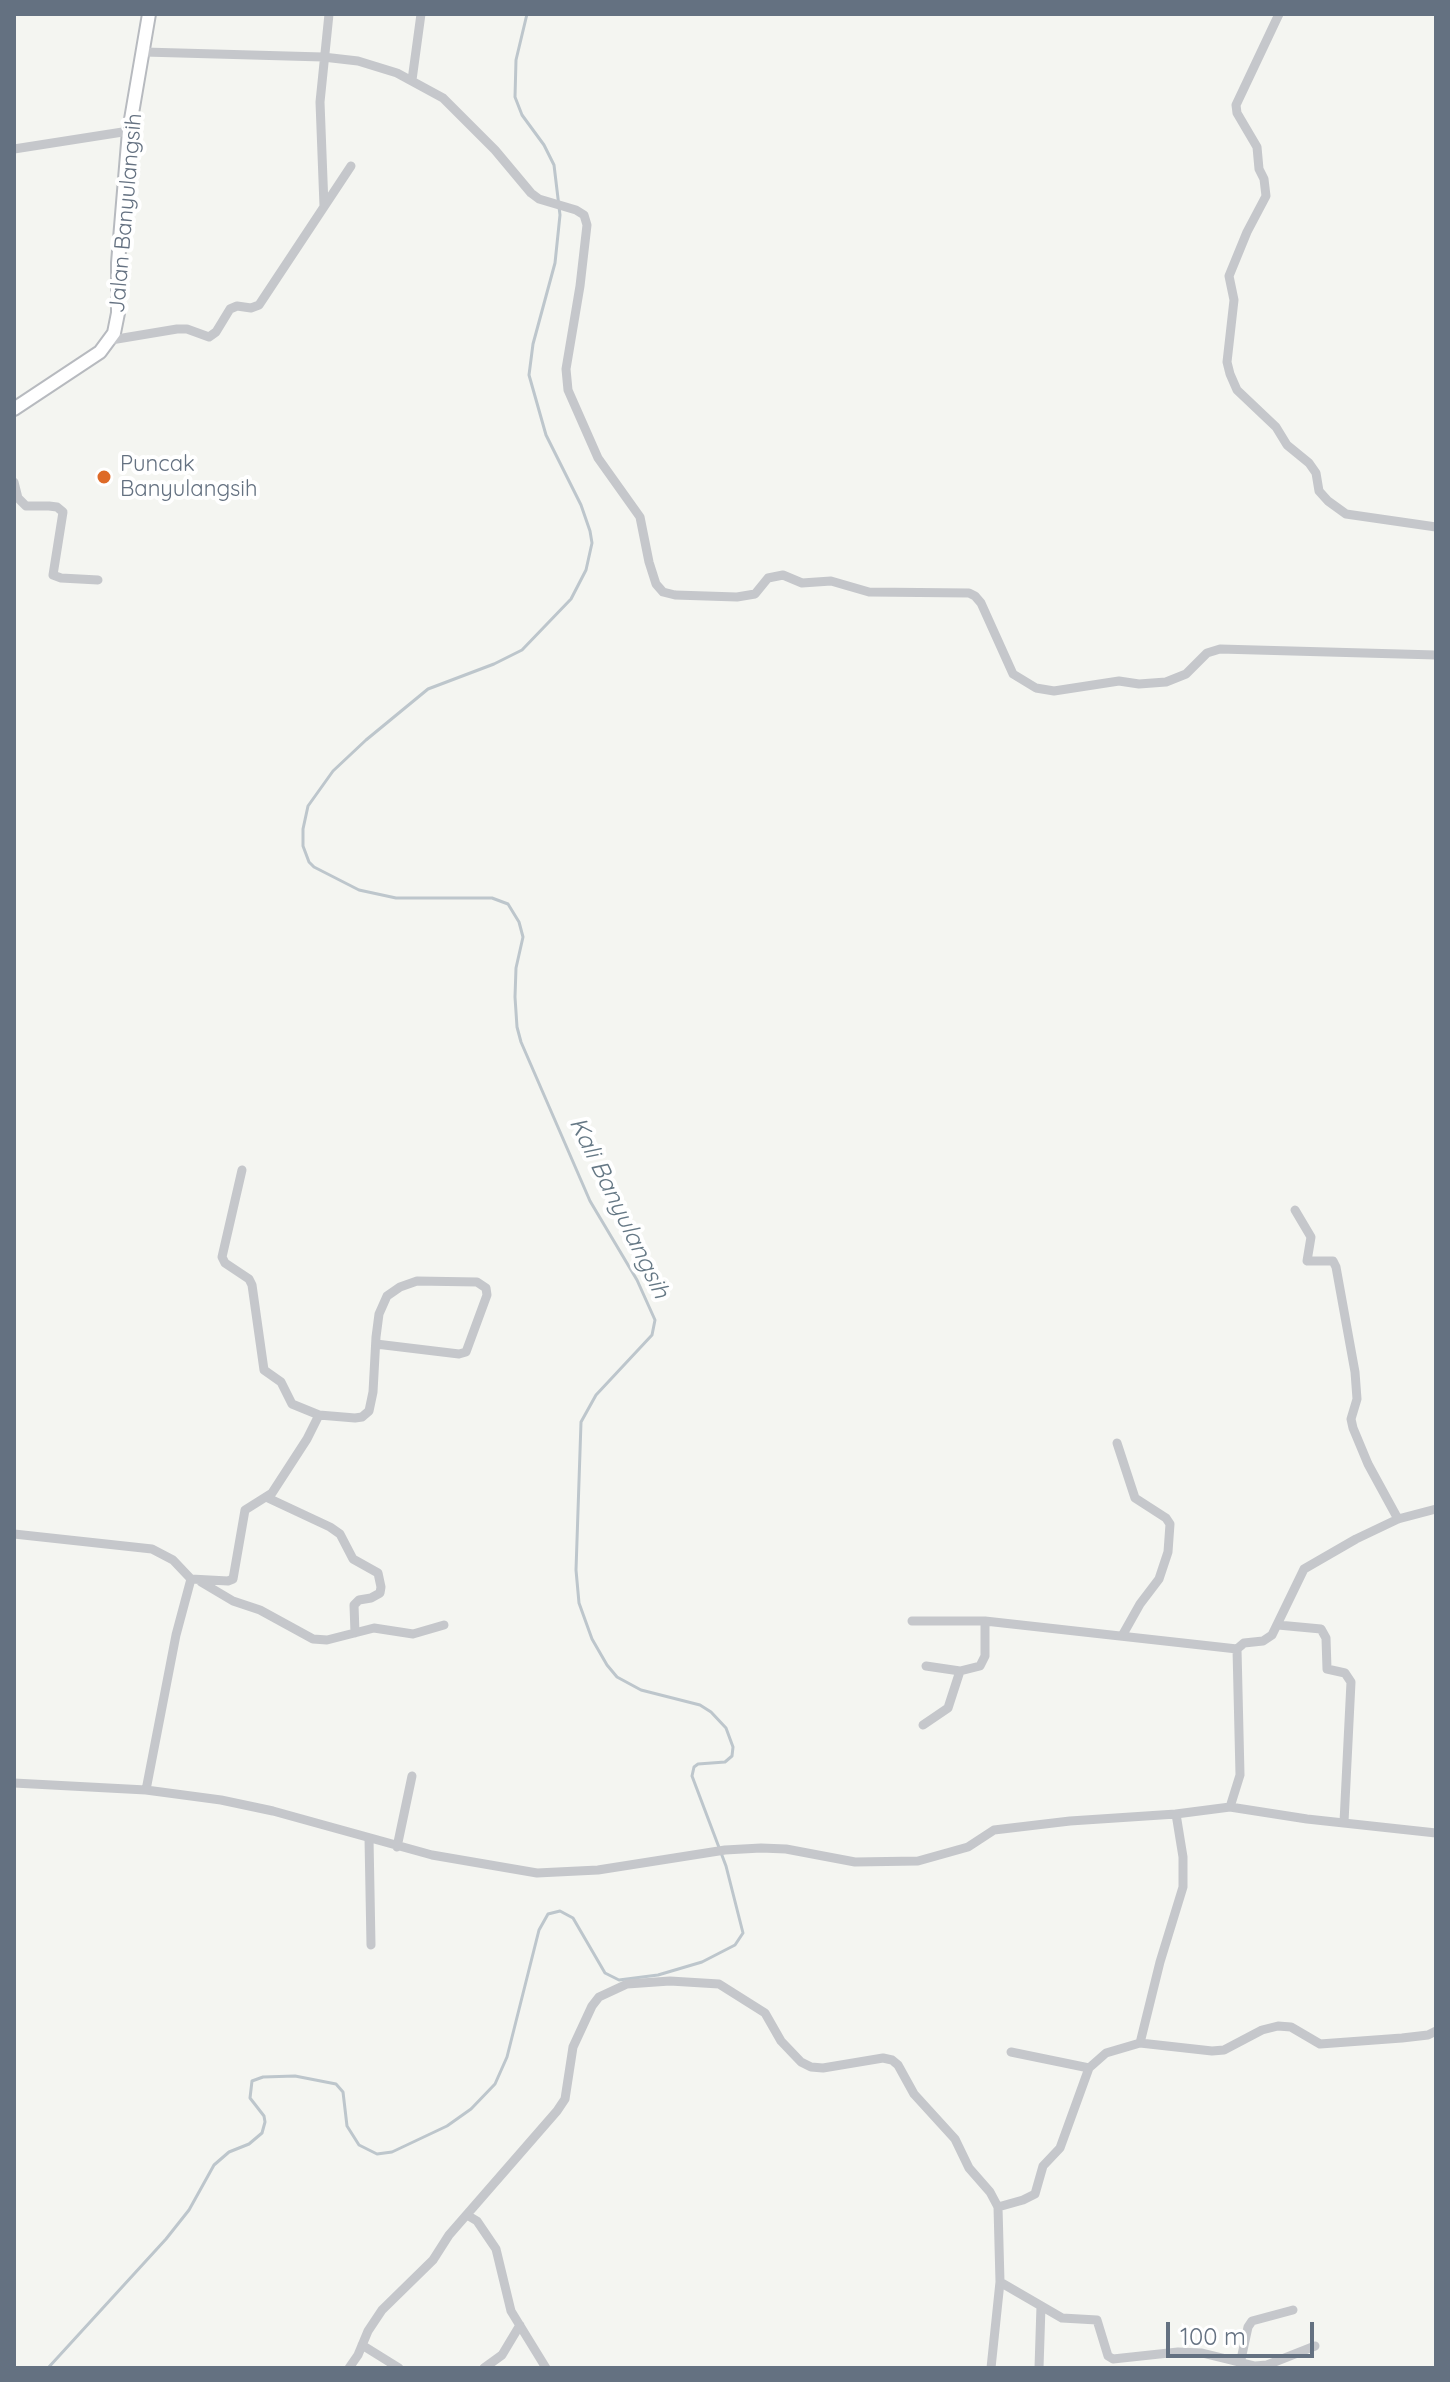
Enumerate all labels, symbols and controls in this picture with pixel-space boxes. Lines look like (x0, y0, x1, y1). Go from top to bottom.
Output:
street label: Jalan Banyulangsih (104, 112, 148, 314)
place label: Puncak Banyulangsih (120, 451, 257, 502)
marker: Puncak Banyulangsih (95, 468, 113, 486)
water label: Kali Banyulangsih (563, 1113, 675, 1303)
scale bar (1170, 2306, 1318, 2356)
text: 100 m (1180, 2321, 1246, 2351)

